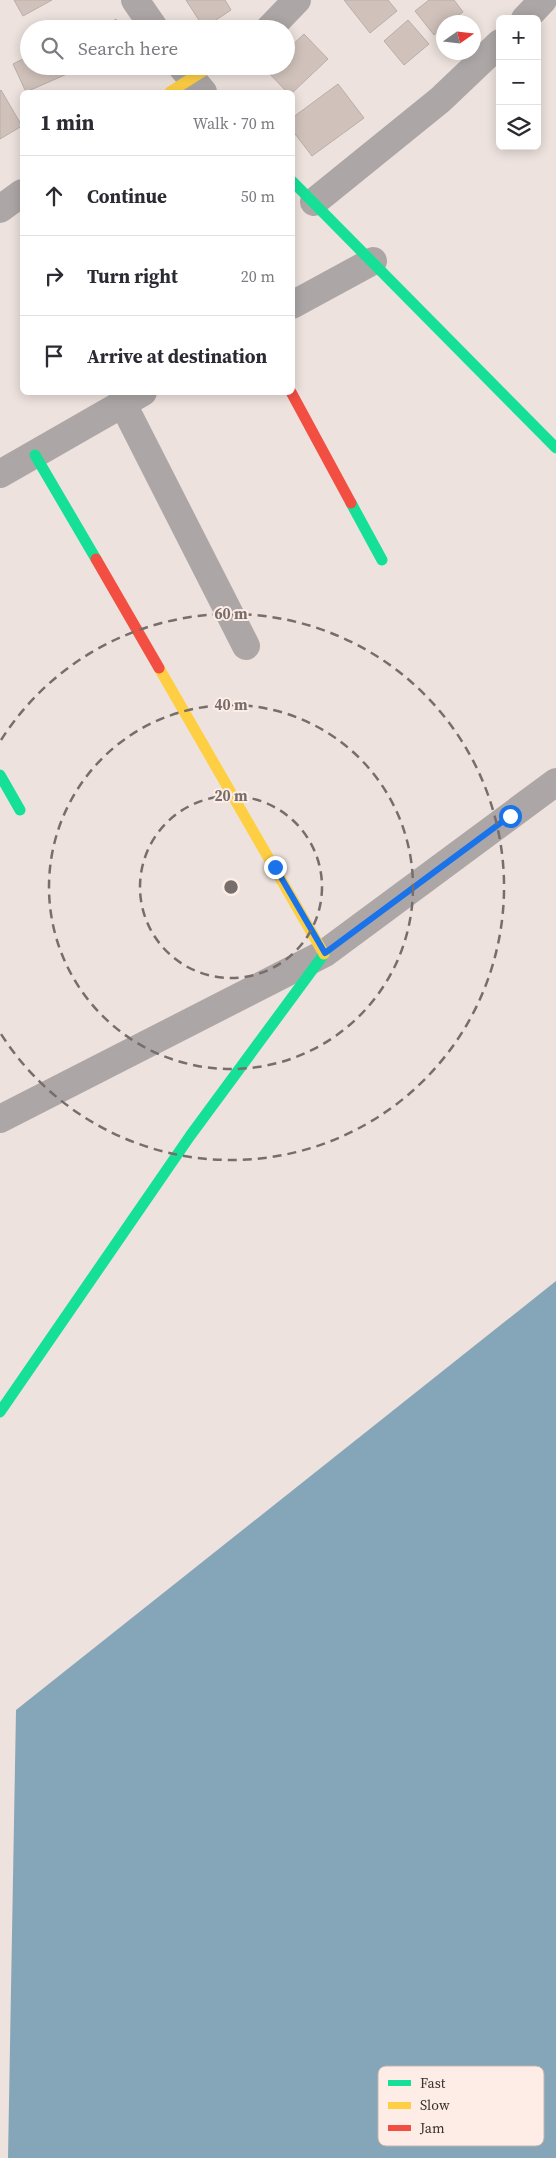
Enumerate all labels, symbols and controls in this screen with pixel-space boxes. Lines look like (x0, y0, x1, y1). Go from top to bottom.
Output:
north arrow (436, 15, 481, 60)
map controls (496, 15, 541, 150)
button: + (496, 15, 541, 60)
search box (20, 20, 295, 75)
icon: search (38, 34, 66, 62)
text: Search here (78, 35, 178, 61)
button: − (496, 60, 541, 105)
button: layers (496, 105, 541, 150)
text: 1 min (40, 108, 95, 137)
text: Walk · 70 m (193, 112, 275, 134)
icon: ahead (40, 182, 68, 210)
text: Continue (87, 183, 167, 209)
text: 50 m (241, 185, 275, 207)
icon: right (40, 262, 68, 290)
text: Turn right (87, 263, 178, 289)
text: 20 m (241, 265, 275, 287)
icon: arrive (40, 342, 68, 370)
text: Arrive at destination (87, 343, 267, 369)
text: 60 m (214, 603, 248, 624)
text: 40 m (214, 694, 248, 715)
text: 20 m (214, 785, 248, 806)
route start (499, 805, 522, 828)
route end (264, 856, 287, 879)
centre of rings (222, 878, 240, 896)
legend (378, 2066, 544, 2146)
text: Fast (420, 2073, 446, 2093)
text: Slow (420, 2095, 450, 2115)
text: Jam (419, 2118, 445, 2138)

